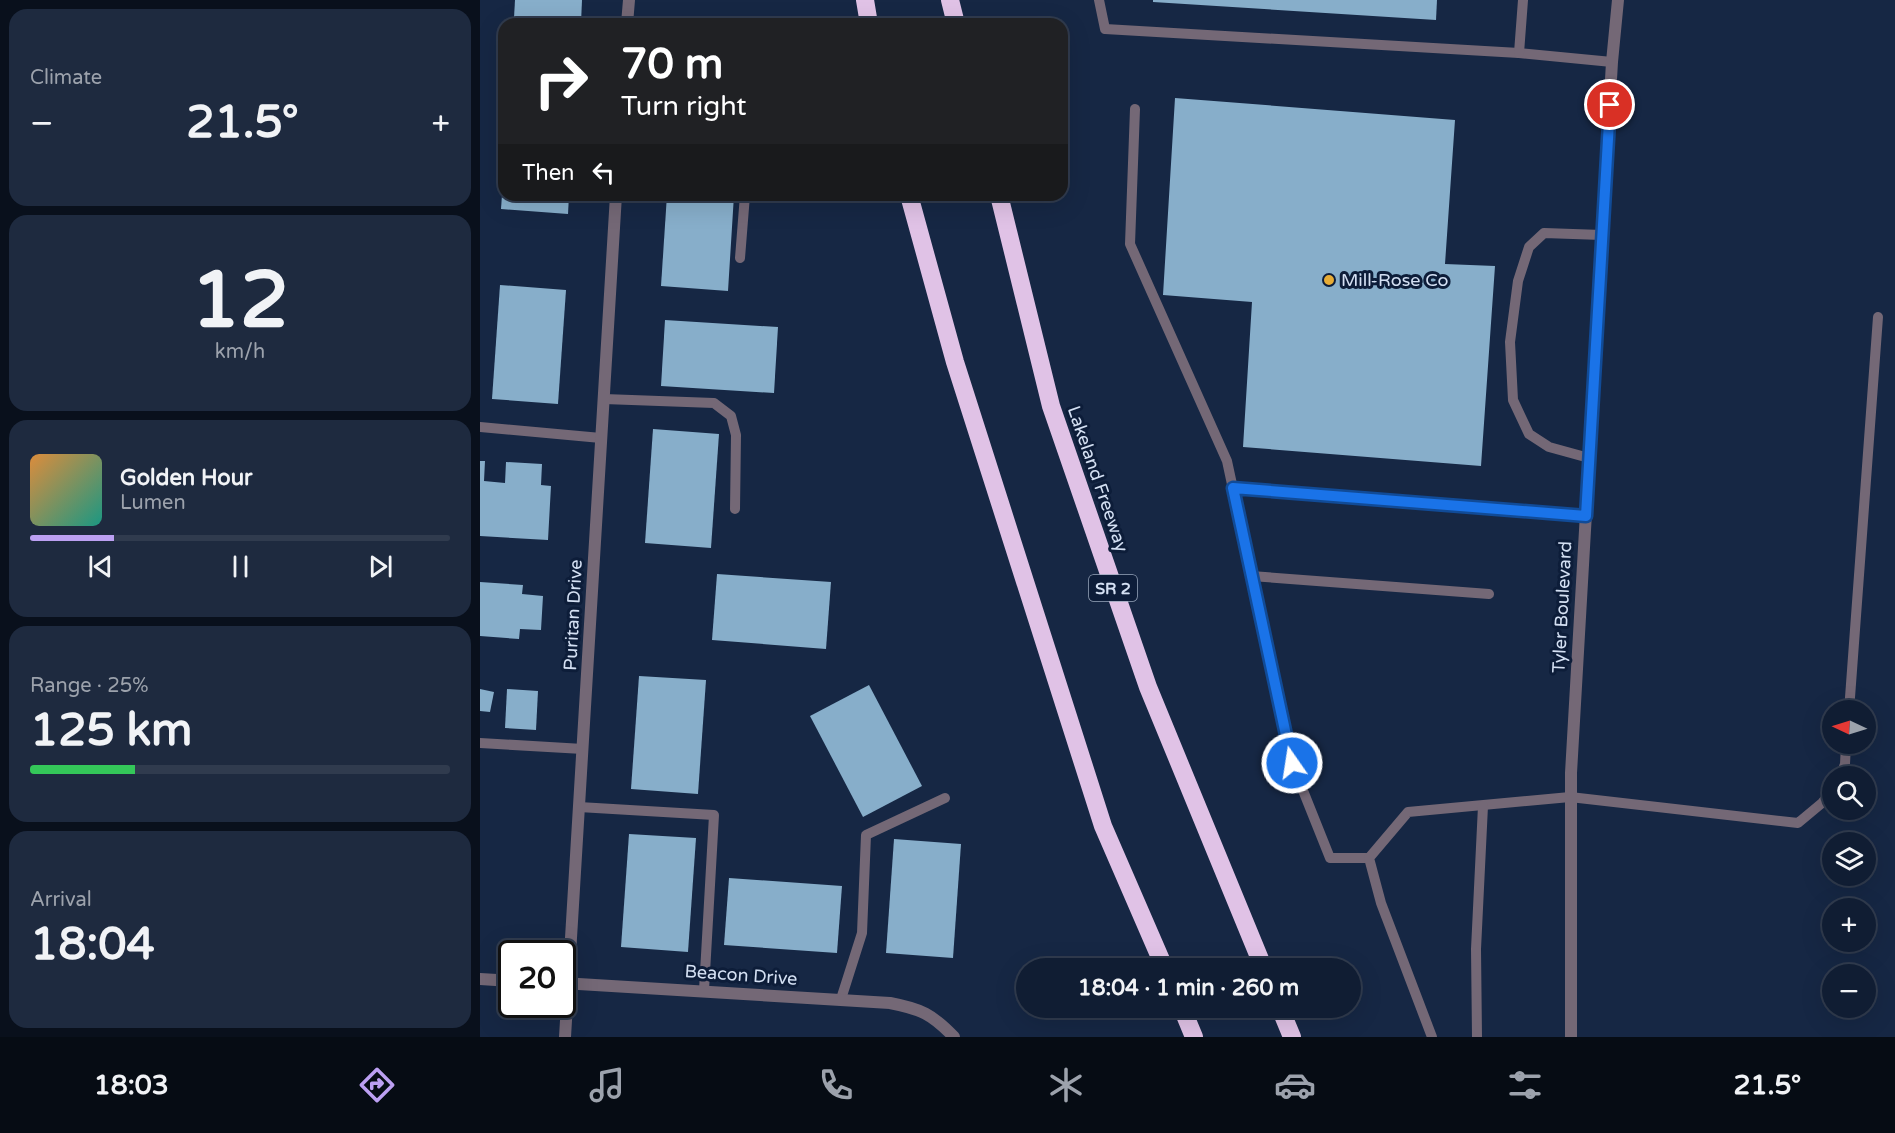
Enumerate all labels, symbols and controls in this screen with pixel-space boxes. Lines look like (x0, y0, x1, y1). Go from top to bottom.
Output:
text: 70 m (621, 39, 723, 90)
icon: right (522, 42, 600, 120)
text: Climate (30, 66, 102, 90)
pin (1584, 79, 1635, 130)
icon: arrive (1593, 88, 1626, 121)
text: Turn right (621, 90, 747, 123)
text: 21.5° (186, 96, 299, 150)
text: − (30, 104, 54, 143)
text: + (431, 104, 450, 143)
icon: left (587, 156, 620, 189)
text: Then (522, 160, 575, 186)
text: 12 (191, 254, 289, 348)
place label: Mill-Rose Co (1341, 269, 1448, 291)
marker: Mill-Rose Co (1322, 273, 1336, 287)
text: km/h (215, 340, 265, 364)
street label: Lakeland Freeway (1063, 403, 1133, 555)
text: Golden Hour (120, 465, 252, 491)
text: Lumen (120, 491, 186, 515)
street label: Tyler Boulevard (1548, 541, 1576, 673)
icon: previous (84, 550, 117, 583)
icon: pause (224, 550, 257, 583)
icon: next (364, 550, 397, 583)
street label: Puritan Drive (559, 559, 587, 671)
road number: SR 2 (1089, 575, 1137, 601)
text: Range · 25% (30, 674, 149, 698)
north arrow (1822, 700, 1876, 754)
map controls (1822, 700, 1876, 1018)
text: 125 km (30, 704, 192, 758)
position arrow (1260, 731, 1324, 795)
button: search (1822, 766, 1876, 820)
button: layers (1822, 832, 1876, 886)
text: Arrival (30, 888, 92, 912)
button: + (1822, 898, 1876, 952)
text: 18:04 (30, 918, 155, 972)
speed limit sign: 20 (498, 940, 576, 1018)
street label: Beacon Drive (684, 960, 798, 990)
button: − (1822, 964, 1876, 1018)
text: 18:04 · 1 min · 260 m (1078, 975, 1299, 1001)
icon: directions (356, 1064, 398, 1106)
icon: music (586, 1064, 628, 1106)
icon: phone (815, 1064, 857, 1106)
icon: climate (1045, 1064, 1087, 1106)
icon: car (1274, 1064, 1316, 1106)
icon: filters (1504, 1064, 1546, 1106)
text: 18:03 (94, 1069, 169, 1102)
text: 21.5° (1734, 1069, 1801, 1102)

